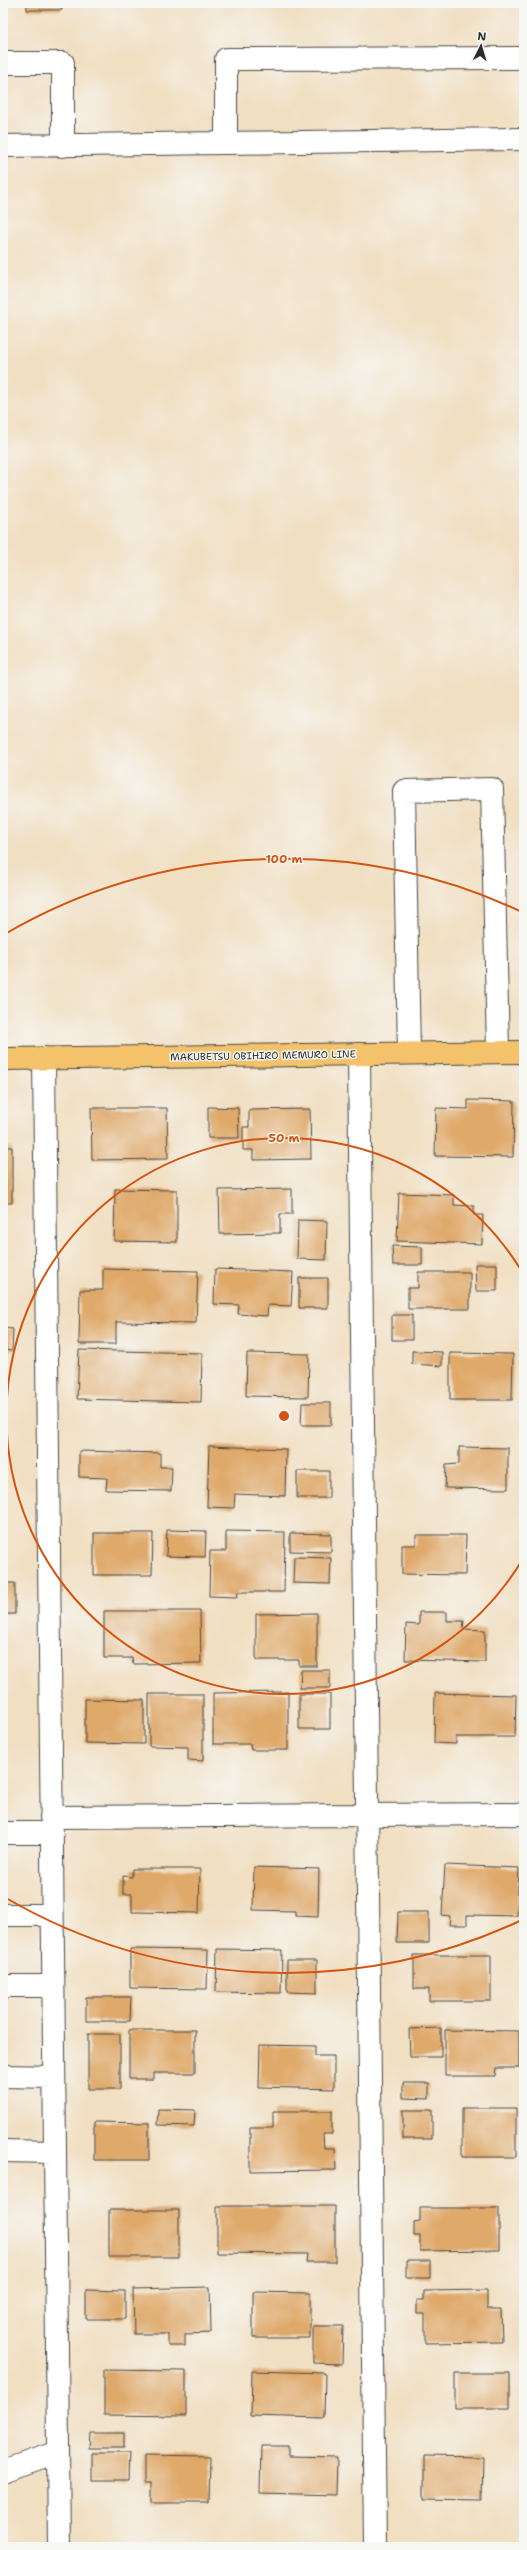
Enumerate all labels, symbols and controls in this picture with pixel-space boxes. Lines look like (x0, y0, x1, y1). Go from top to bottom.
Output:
north arrow (461, 26, 501, 66)
text: N (477, 29, 487, 44)
text: 100 m (266, 851, 303, 867)
street label: MAKUBETSU OBIHIRO MEMURO LINE (170, 1047, 356, 1064)
text: 50 m (269, 1130, 300, 1146)
centre of rings (277, 1409, 291, 1423)

